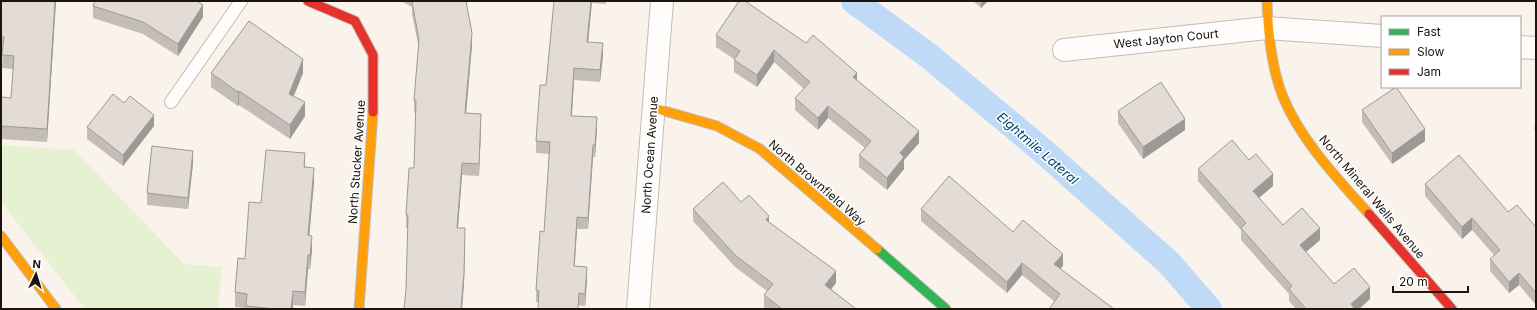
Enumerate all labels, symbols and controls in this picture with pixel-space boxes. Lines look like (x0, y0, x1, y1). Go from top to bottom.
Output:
legend (1381, 16, 1521, 88)
text: Fast (1417, 24, 1441, 39)
street label: West Jayton Court (1113, 26, 1219, 51)
text: Slow (1417, 44, 1445, 59)
text: Jam (1417, 64, 1441, 79)
street label: North Ocean Avenue (638, 96, 661, 214)
street label: North Stucker Avenue (345, 99, 368, 224)
water label: Eightmile Lateral (994, 108, 1083, 188)
street label: North Mineral Wells Avenue (1316, 132, 1428, 261)
street label: North Brownfield Way (766, 136, 869, 229)
north arrow (16, 254, 56, 294)
text: N (32, 257, 41, 271)
scale bar (1393, 268, 1468, 294)
text: 20 m (1399, 274, 1428, 289)

